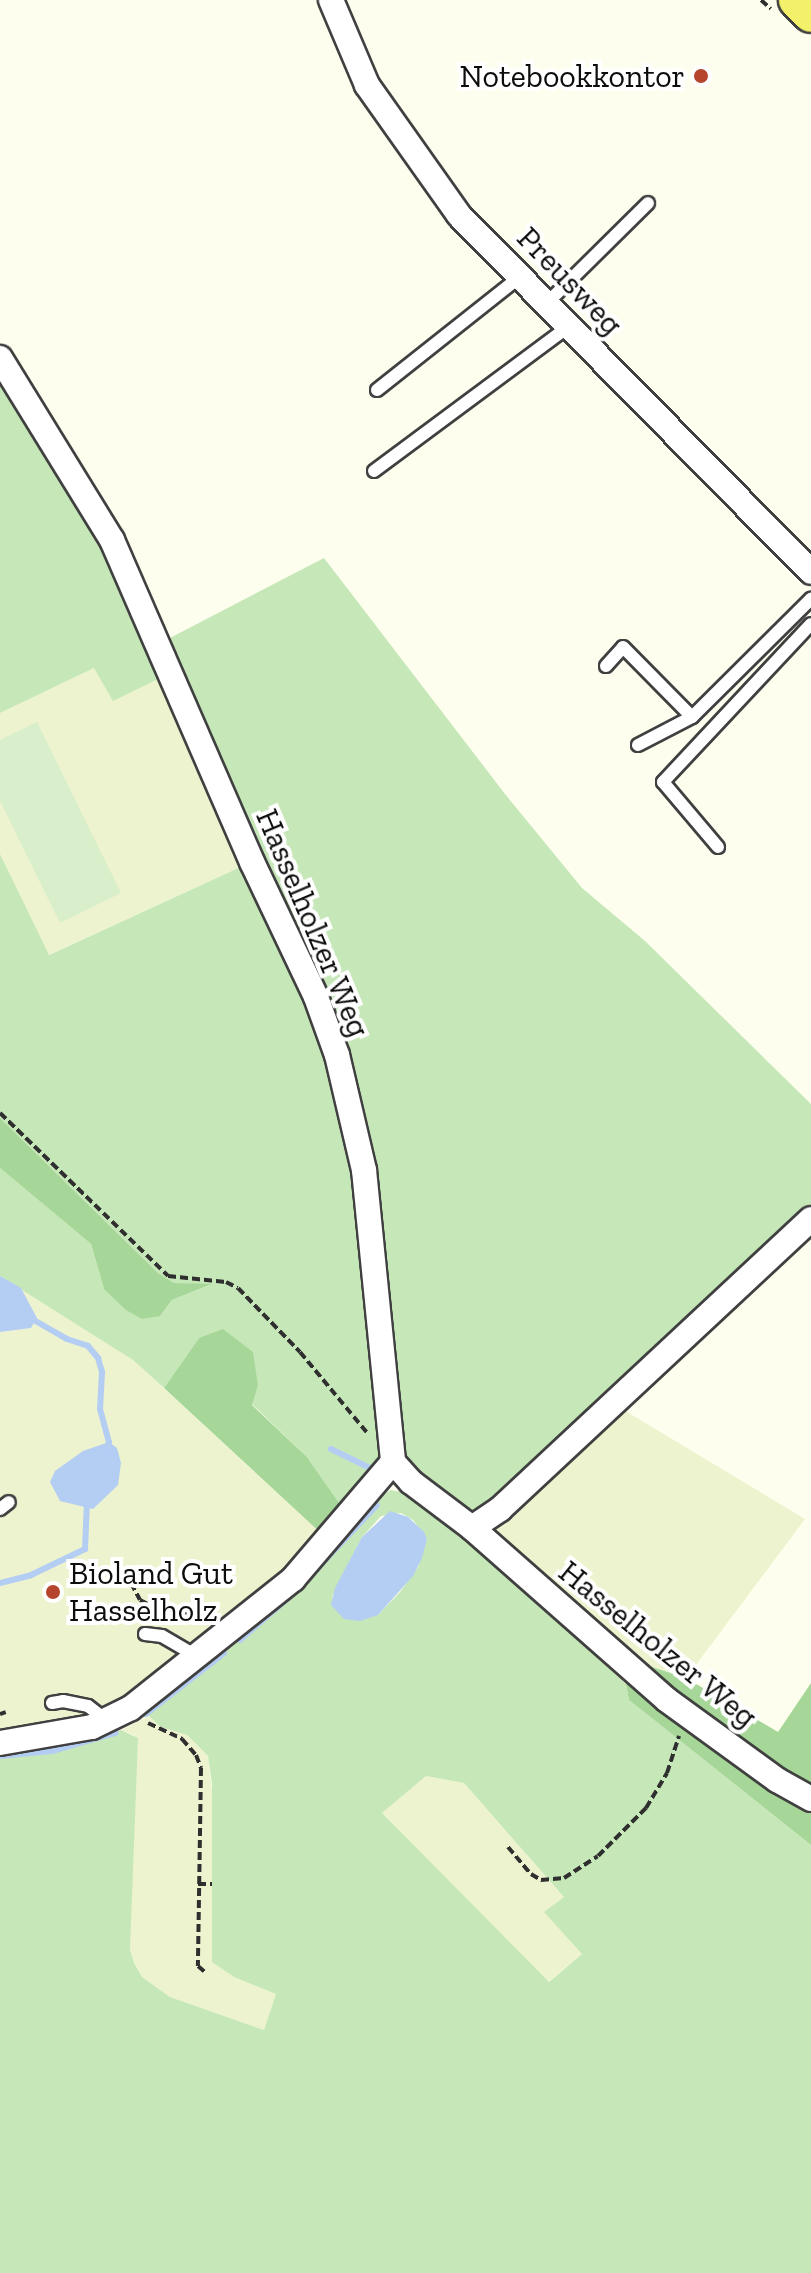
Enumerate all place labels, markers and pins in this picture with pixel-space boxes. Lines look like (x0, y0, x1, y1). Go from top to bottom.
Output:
place label: Notebookkontor (460, 57, 685, 95)
marker: Notebookkontor (692, 67, 710, 85)
place label: Bioland Gut Hasselholz (69, 1555, 233, 1630)
marker: Bioland Gut Hasselholz (44, 1583, 62, 1601)

